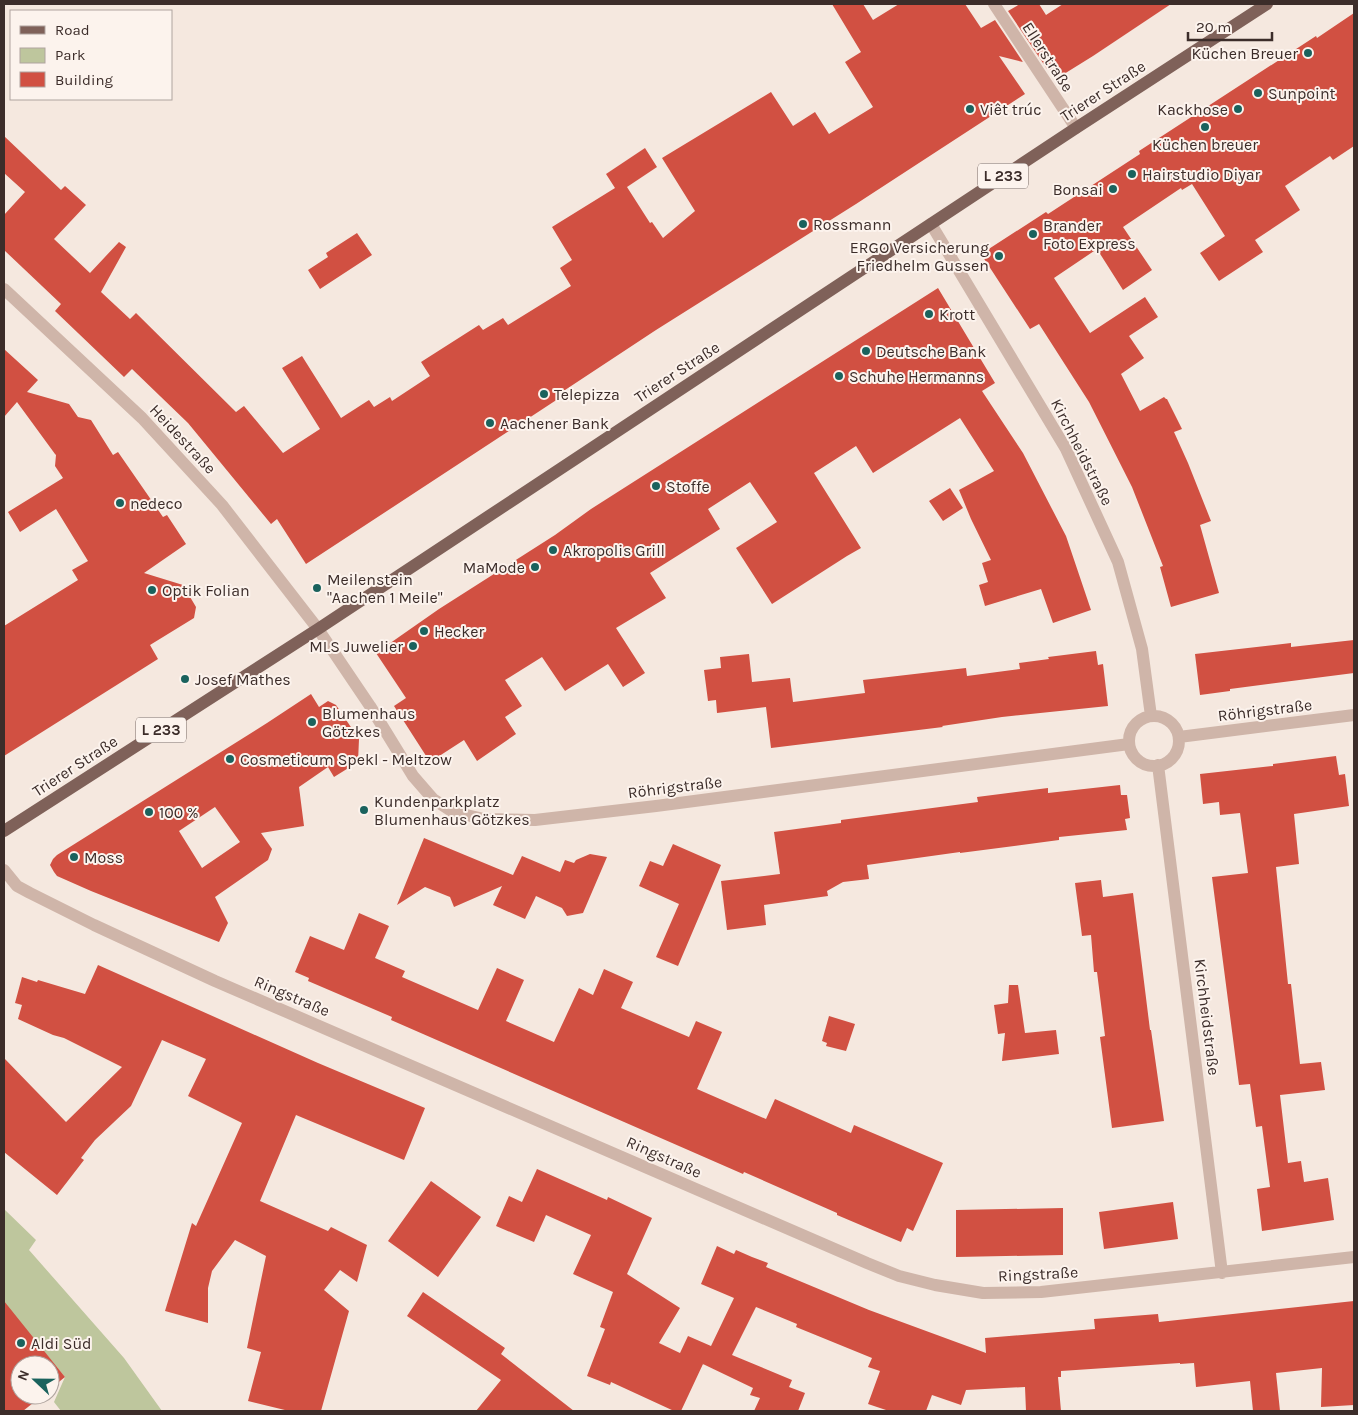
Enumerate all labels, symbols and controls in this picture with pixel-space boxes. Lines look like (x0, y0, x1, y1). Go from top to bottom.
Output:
legend (10, 10, 172, 100)
scale bar (1188, 10, 1272, 42)
text: 20 m (1196, 18, 1231, 36)
street label: Ellerstraße (1019, 19, 1077, 95)
text: Road (55, 21, 90, 39)
place label: Küchen Breuer (1191, 44, 1298, 63)
text: Park (55, 46, 85, 64)
marker: Küchen Breuer (1302, 47, 1314, 59)
street label: Trierer Straße (1057, 56, 1149, 126)
text: Building (55, 71, 113, 89)
place label: Sunpoint (1268, 84, 1336, 103)
marker: Sunpoint (1252, 87, 1264, 99)
place label: Viêt trúc (980, 100, 1042, 119)
place label: Kackhose (1157, 100, 1228, 119)
marker: Viêt trúc (964, 103, 976, 115)
marker: Kackhose (1232, 103, 1244, 115)
marker: Küchen breuer (1199, 121, 1211, 133)
place label: Küchen breuer (1152, 135, 1258, 154)
road number: L 233 (978, 164, 1028, 188)
place label: Hairstudio Diyar (1142, 165, 1261, 184)
marker: Hairstudio Diyar (1126, 168, 1138, 180)
place label: Bonsai (1053, 180, 1103, 199)
marker: Bonsai (1107, 183, 1119, 195)
place label: Rossmann (813, 215, 891, 234)
place label: Brander Foto Express (1043, 216, 1136, 253)
marker: Rossmann (797, 218, 809, 230)
marker: Brander Foto Express (1027, 228, 1039, 240)
place label: ERGO Versicherung Friedhelm Gussen (850, 238, 989, 275)
marker: ERGO Versicherung Friedhelm Gussen (993, 250, 1005, 262)
place label: Krott (939, 305, 975, 324)
marker: Krott (923, 308, 935, 320)
street label: Trierer Straße (631, 337, 723, 407)
place label: Deutsche Bank (876, 342, 986, 361)
marker: Deutsche Bank (860, 345, 872, 357)
place label: Schuhe Hermanns (849, 367, 984, 386)
marker: Schuhe Hermanns (833, 370, 845, 382)
place label: Telepizza (554, 385, 620, 404)
marker: Telepizza (538, 388, 550, 400)
street label: Kirchheidstraße (1047, 395, 1117, 509)
street label: Heidestraße (146, 400, 220, 478)
place label: Aachener Bank (500, 414, 609, 433)
marker: Aachener Bank (484, 417, 496, 429)
place label: Stoffe (666, 477, 710, 496)
marker: Stoffe (650, 480, 662, 492)
place label: nedeco (130, 494, 183, 513)
marker: nedeco (114, 497, 126, 509)
place label: Akropolis Grill (563, 541, 665, 560)
marker: Akropolis Grill (547, 544, 559, 556)
place label: MaMode (463, 558, 525, 577)
marker: MaMode (529, 561, 541, 573)
place label: Meilenstein "Aachen 1 Meile" (327, 570, 443, 607)
place label: Optik Folian (162, 581, 250, 600)
marker: Meilenstein "Aachen 1 Meile" (311, 582, 323, 594)
marker: Optik Folian (146, 584, 158, 596)
place label: Hecker (434, 622, 484, 641)
marker: Hecker (418, 625, 430, 637)
place label: MLS Juwelier (309, 637, 403, 656)
marker: MLS Juwelier (407, 640, 419, 652)
place label: Josef Mathes (195, 670, 291, 689)
marker: Josef Mathes (179, 673, 191, 685)
street label: Röhrigstraße (1217, 695, 1313, 725)
place label: Blumenhaus Götzkes (322, 704, 416, 741)
marker: Blumenhaus Götzkes (306, 716, 318, 728)
road number: L 233 (136, 718, 186, 742)
street label: Trierer Straße (29, 731, 121, 801)
place label: Cosmeticum Spekl - Meltzow (240, 750, 452, 769)
marker: Cosmeticum Spekl - Meltzow (224, 753, 236, 765)
street label: Röhrigstraße (627, 772, 723, 802)
place label: Kundenparkplatz Blumenhaus Götzkes (374, 792, 530, 829)
place label: 100 % (159, 803, 199, 822)
marker: Kundenparkplatz Blumenhaus Götzkes (358, 804, 370, 816)
marker: 100 % (143, 806, 155, 818)
place label: Moss (84, 848, 123, 867)
marker: Moss (68, 851, 80, 863)
street label: Kirchheidstraße (1190, 958, 1224, 1076)
street label: Ringstraße (251, 972, 333, 1020)
street label: Ringstraße (623, 1132, 705, 1182)
street label: Ringstraße (997, 1262, 1079, 1286)
place label: Aldi Süd (31, 1334, 92, 1353)
marker: Aldi Süd (15, 1337, 27, 1349)
north arrow (10, 1355, 60, 1405)
text: N (14, 1367, 33, 1383)

